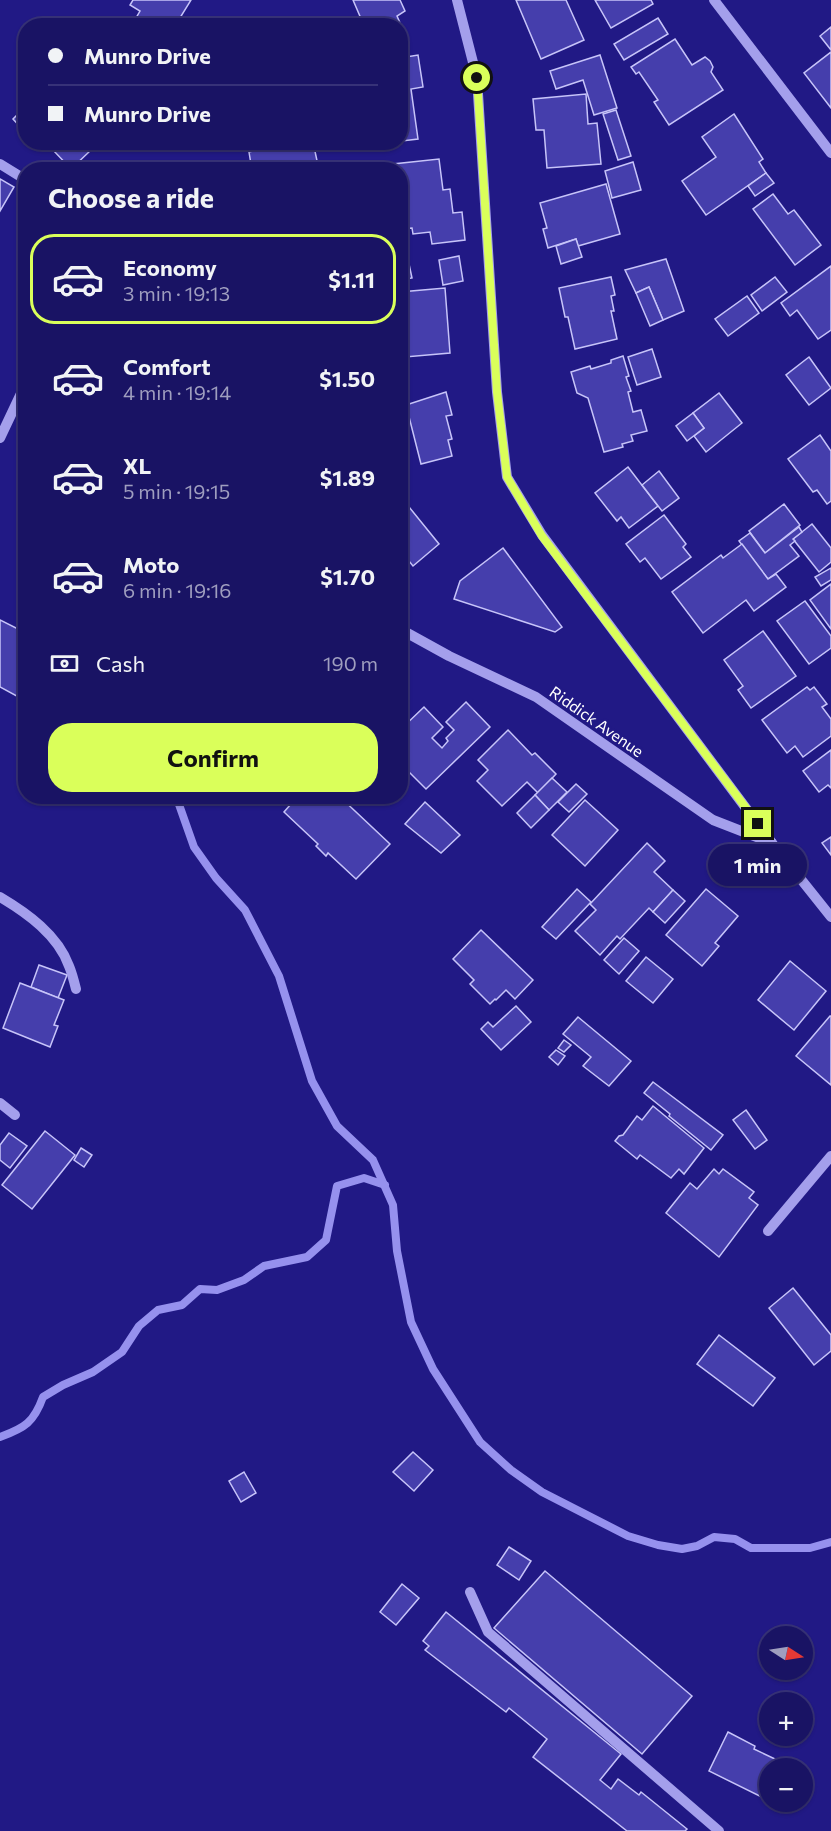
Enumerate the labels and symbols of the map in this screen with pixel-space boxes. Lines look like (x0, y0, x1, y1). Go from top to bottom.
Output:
route start (463, 64, 490, 91)
street label: Riddick Avenue (546, 682, 648, 760)
route end (744, 810, 771, 837)
callout: 1 min (708, 845, 807, 887)
north arrow (759, 1626, 813, 1680)

